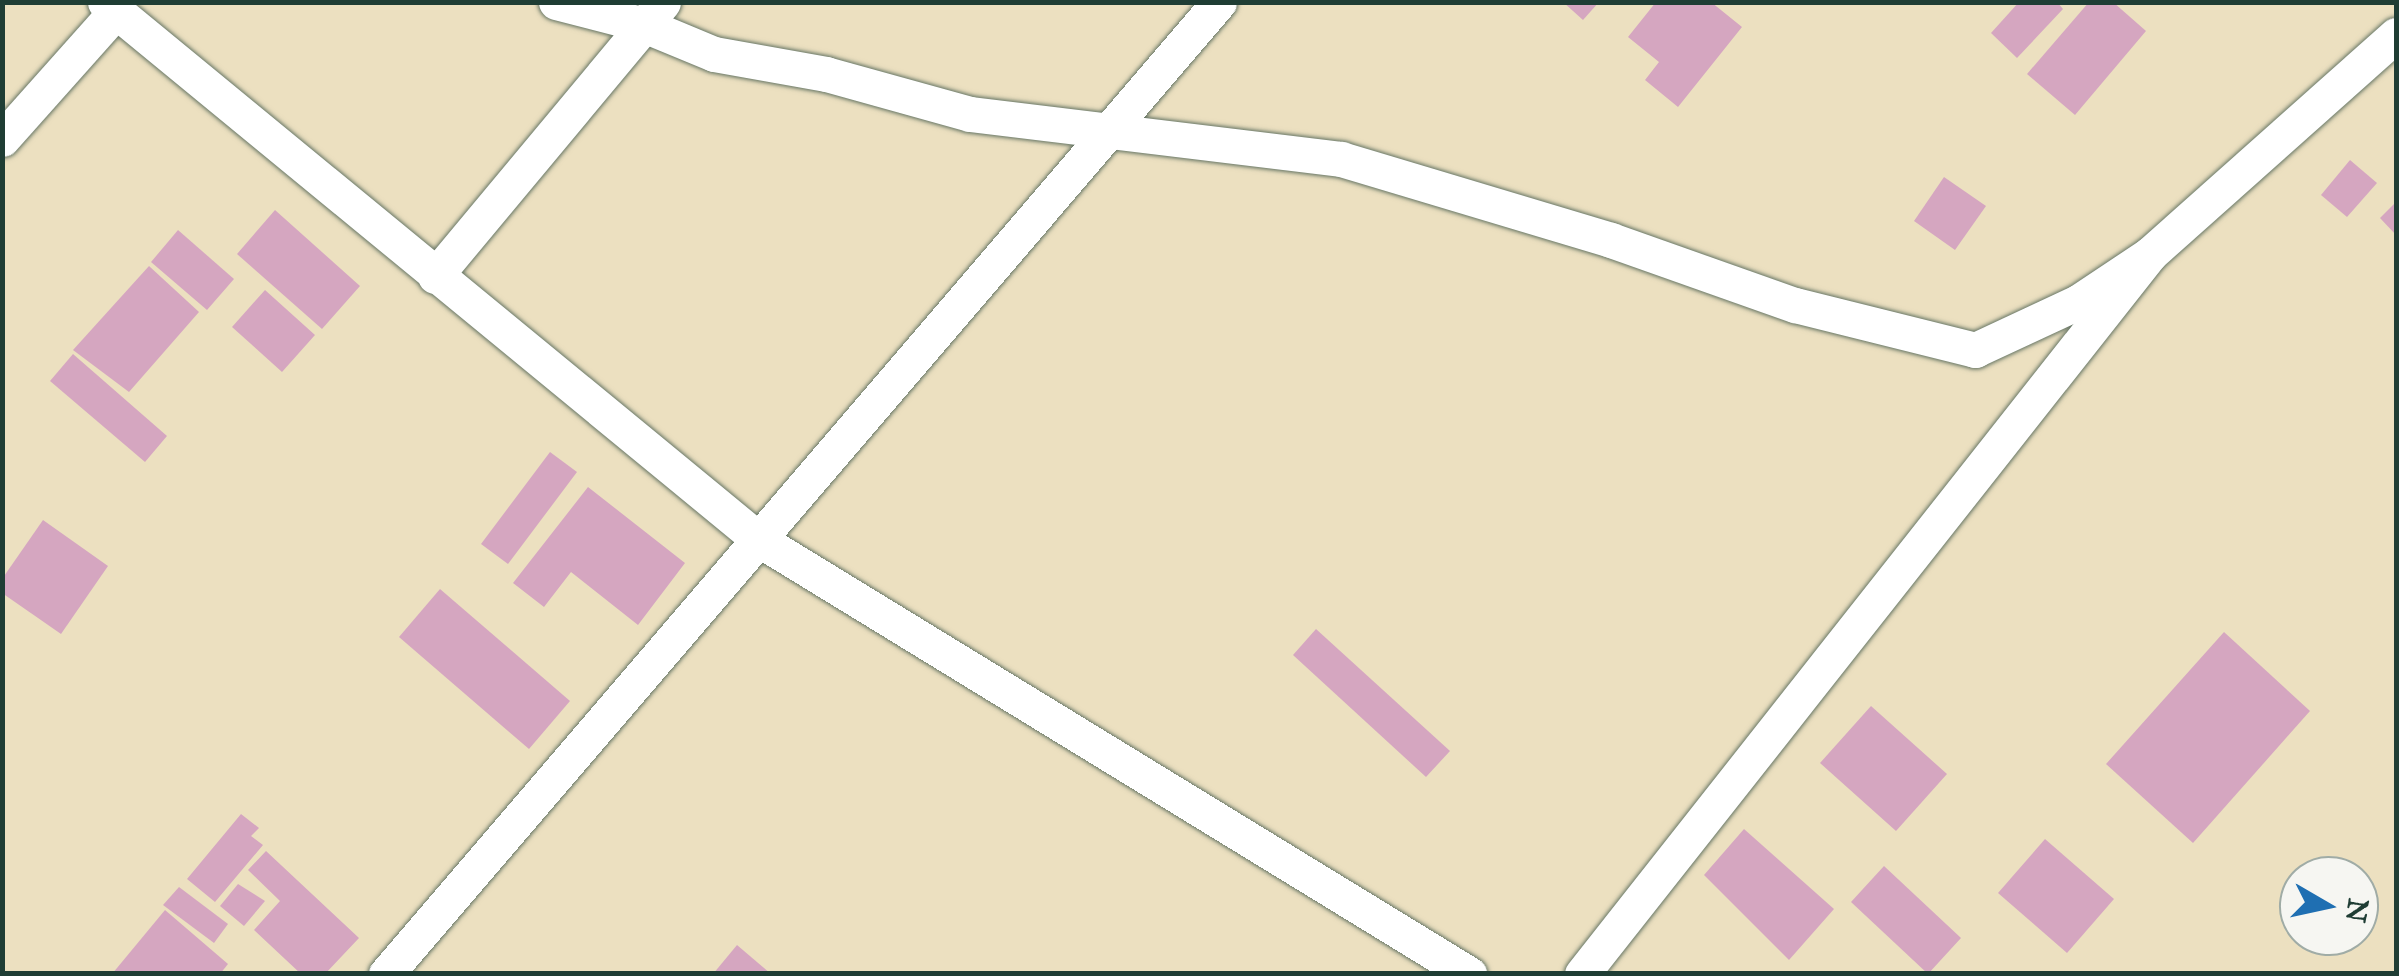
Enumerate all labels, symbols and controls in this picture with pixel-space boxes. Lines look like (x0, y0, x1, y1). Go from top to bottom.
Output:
north arrow (2279, 856, 2379, 956)
text: N (2338, 896, 2376, 925)

